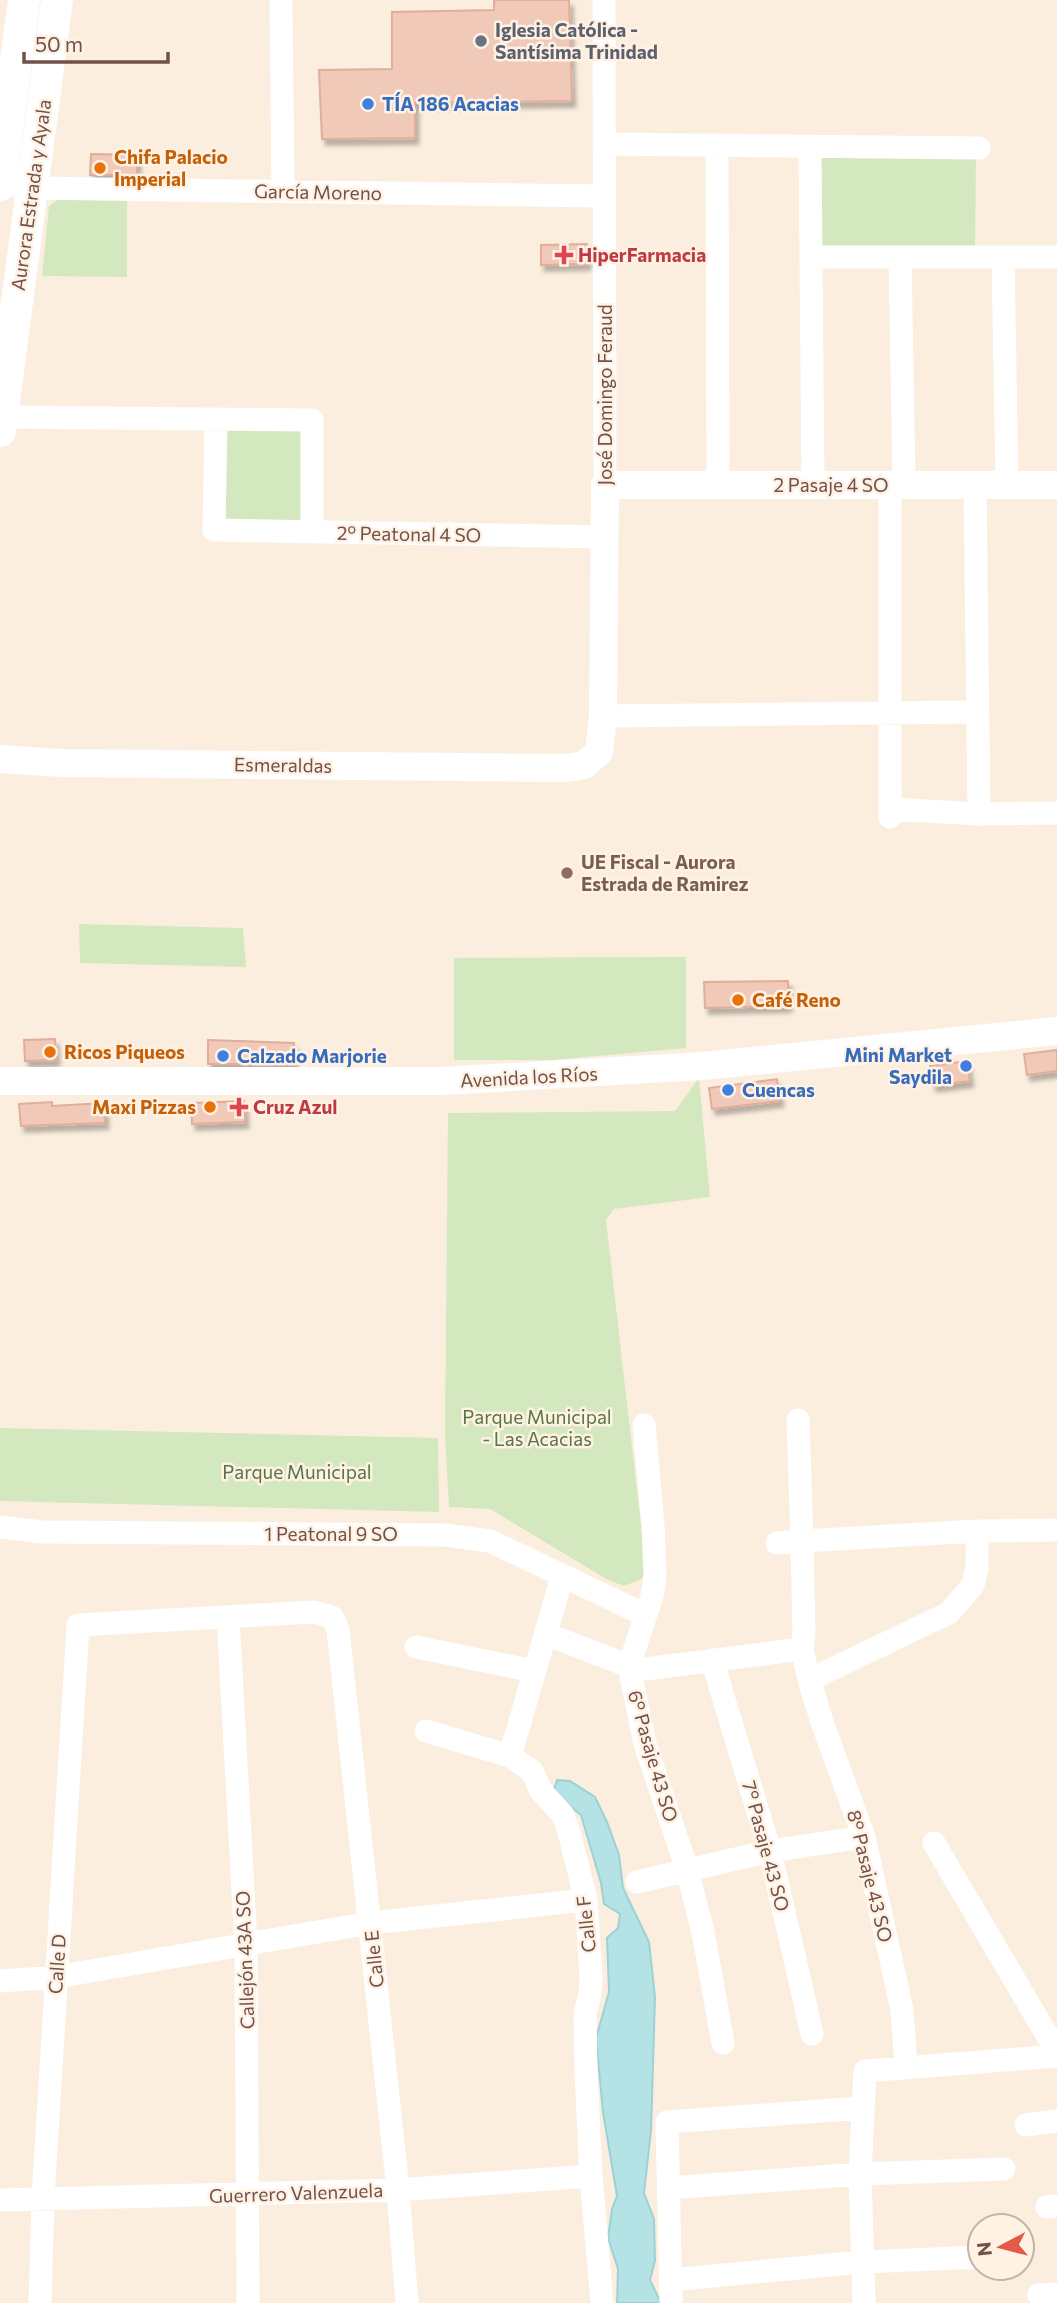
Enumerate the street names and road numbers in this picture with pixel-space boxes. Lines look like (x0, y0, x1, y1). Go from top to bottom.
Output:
street label: Aurora Estrada y Ayala (6, 98, 55, 292)
street label: García Moreno (254, 179, 382, 204)
street label: José Domingo Feraud (593, 304, 616, 486)
street label: 2 Pasaje 4 SO (774, 473, 888, 496)
street label: 2º Peatonal 4 SO (337, 521, 481, 546)
street label: Esmeraldas (234, 752, 332, 777)
street label: Avenida los Ríos (460, 1061, 598, 1092)
street label: 1 Peatonal 9 SO (264, 1522, 398, 1545)
street label: 6° Pasaje 43 SO (624, 1688, 683, 1824)
street label: 7° Pasaje 43 SO (738, 1778, 795, 1914)
street label: 8° Pasaje 43 SO (843, 1807, 898, 1944)
street label: Callejón 43A SO (231, 1890, 258, 2030)
street label: Calle F (571, 1894, 600, 1954)
street label: Calle E (359, 1929, 388, 1989)
street label: Calle D (43, 1933, 70, 1995)
street label: Guerrero Valenzuela (209, 2178, 383, 2207)

